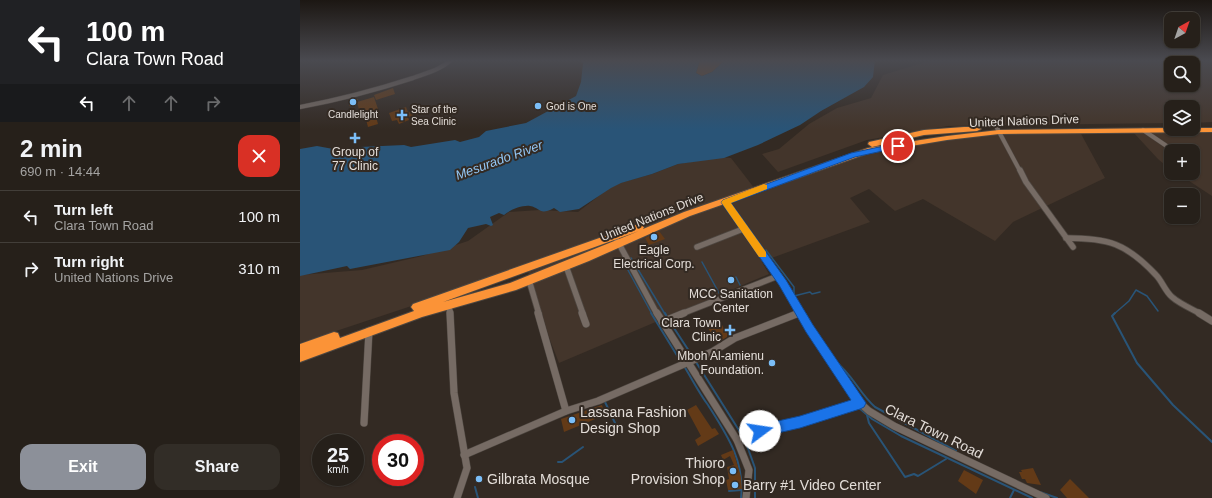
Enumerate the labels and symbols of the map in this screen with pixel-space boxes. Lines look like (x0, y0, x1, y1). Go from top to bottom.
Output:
north arrow (1164, 12, 1200, 48)
marker: Candlelight (348, 97, 358, 107)
marker: God is One (533, 101, 543, 111)
place label: God is One (546, 101, 597, 112)
place label: Star of the Sea Clinic (411, 104, 458, 127)
place label: Candlelight (328, 109, 378, 120)
marker: Star of the Sea Clinic (396, 109, 408, 121)
street label: United Nations Drive (969, 112, 1080, 130)
pin (881, 129, 915, 163)
marker: Group of 77 Clinic (349, 132, 361, 144)
water label: Mesurado River (453, 137, 545, 183)
place label: Group of 77 Clinic (332, 145, 379, 173)
street label: United Nations Drive (598, 190, 706, 244)
marker: Eagle Electrical Corp. (649, 232, 659, 242)
place label: Eagle Electrical Corp. (613, 243, 695, 271)
marker: MCC Sanitation Center (726, 275, 736, 285)
place label: MCC Sanitation Center (689, 287, 773, 315)
place label: Clara Town Clinic (661, 316, 721, 344)
marker: Clara Town Clinic (724, 324, 736, 336)
place label: Mboh Al-amienu Foundation. (677, 349, 764, 377)
marker: Mboh Al-amienu Foundation. (767, 358, 777, 368)
street label: Clara Town Road (882, 400, 986, 462)
place label: Lassana Fashion Design Shop (580, 404, 687, 436)
position arrow (739, 410, 781, 452)
marker: Lassana Fashion Design Shop (567, 415, 577, 425)
speed limit sign: 30 (372, 434, 424, 486)
place label: Thioro Provision Shop (631, 455, 725, 487)
marker: Thioro Provision Shop (728, 466, 738, 476)
place label: Gilbrata Mosque (487, 471, 590, 487)
marker: Gilbrata Mosque (474, 474, 484, 484)
place label: Barry #1 Video Center (743, 477, 882, 493)
marker: Barry #1 Video Center (730, 480, 740, 490)

